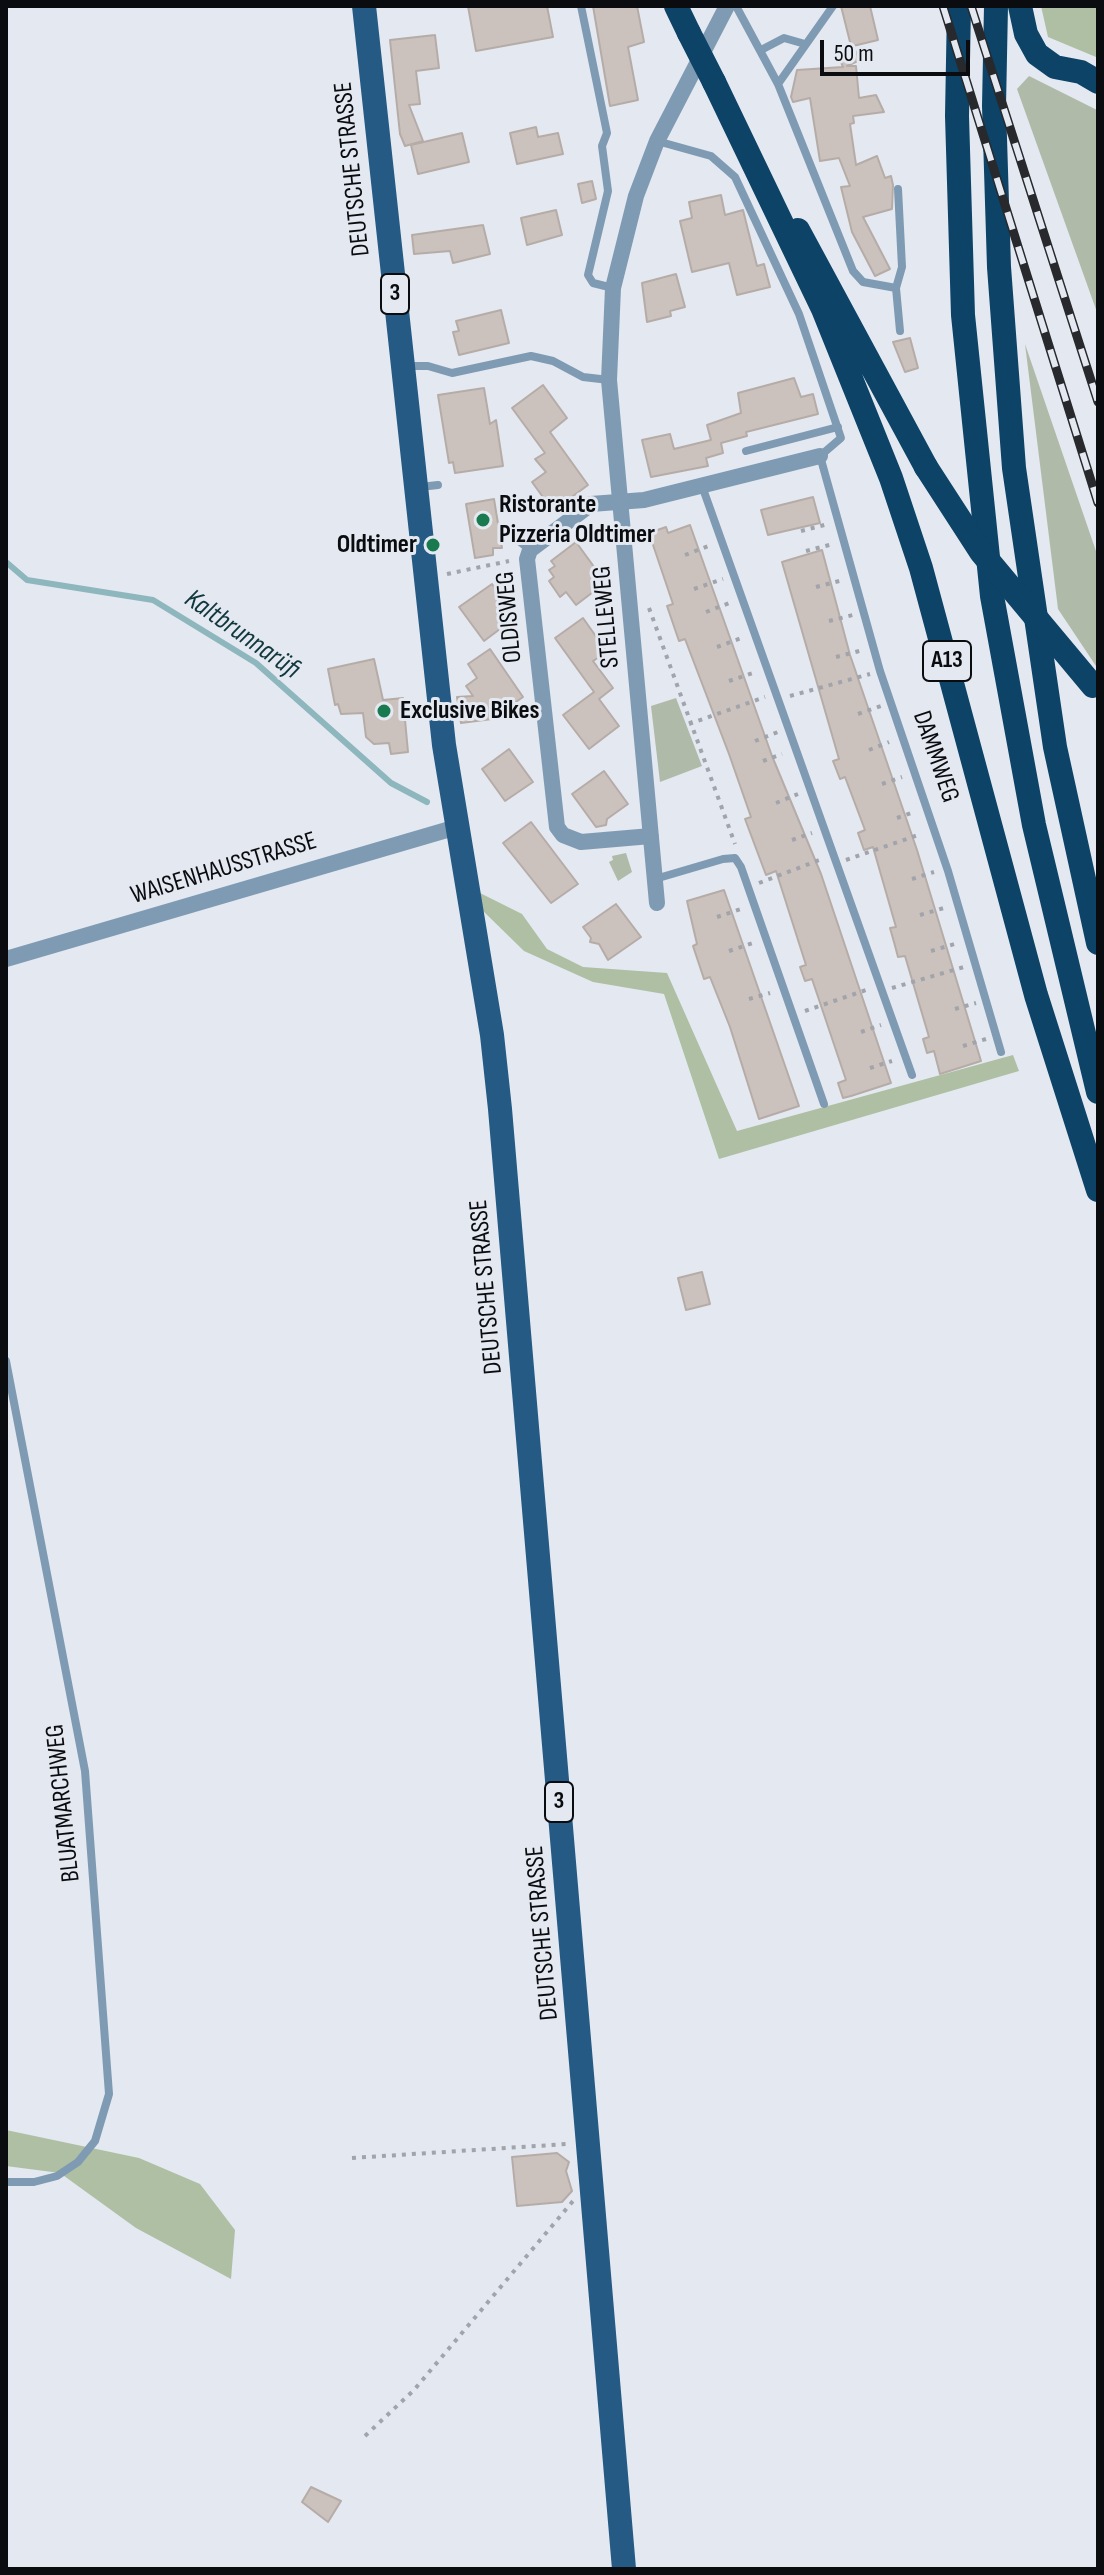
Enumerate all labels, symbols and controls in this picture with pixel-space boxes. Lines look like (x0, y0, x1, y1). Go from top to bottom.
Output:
scale bar (824, 24, 974, 74)
text: 50 m (834, 39, 874, 68)
street label: DEUTSCHE STRASSE (328, 80, 378, 258)
road number: 3 (381, 274, 409, 314)
place label: Ristorante Pizzeria Oldtimer (499, 489, 655, 550)
marker: Ristorante Pizzeria Oldtimer (474, 511, 492, 529)
place label: Oldtimer (337, 529, 417, 561)
marker: Oldtimer (424, 536, 442, 554)
street label: STELLEWEG (587, 565, 627, 669)
street label: OLDISWEG (490, 570, 530, 664)
water label: Kaltbrunnarüfi (178, 583, 306, 687)
road number: A13 (923, 641, 971, 681)
place label: Exclusive Bikes (400, 695, 540, 727)
marker: Exclusive Bikes (375, 702, 393, 720)
street label: DAMMWEG (905, 707, 965, 807)
street label: WAISENHAUSSTRASSE (127, 826, 321, 912)
street label: DEUTSCHE STRASSE (464, 1198, 510, 1376)
street label: BLUATMARCHWEG (40, 1722, 88, 1884)
road number: 3 (545, 1782, 573, 1822)
street label: DEUTSCHE STRASSE (520, 1844, 566, 2022)

